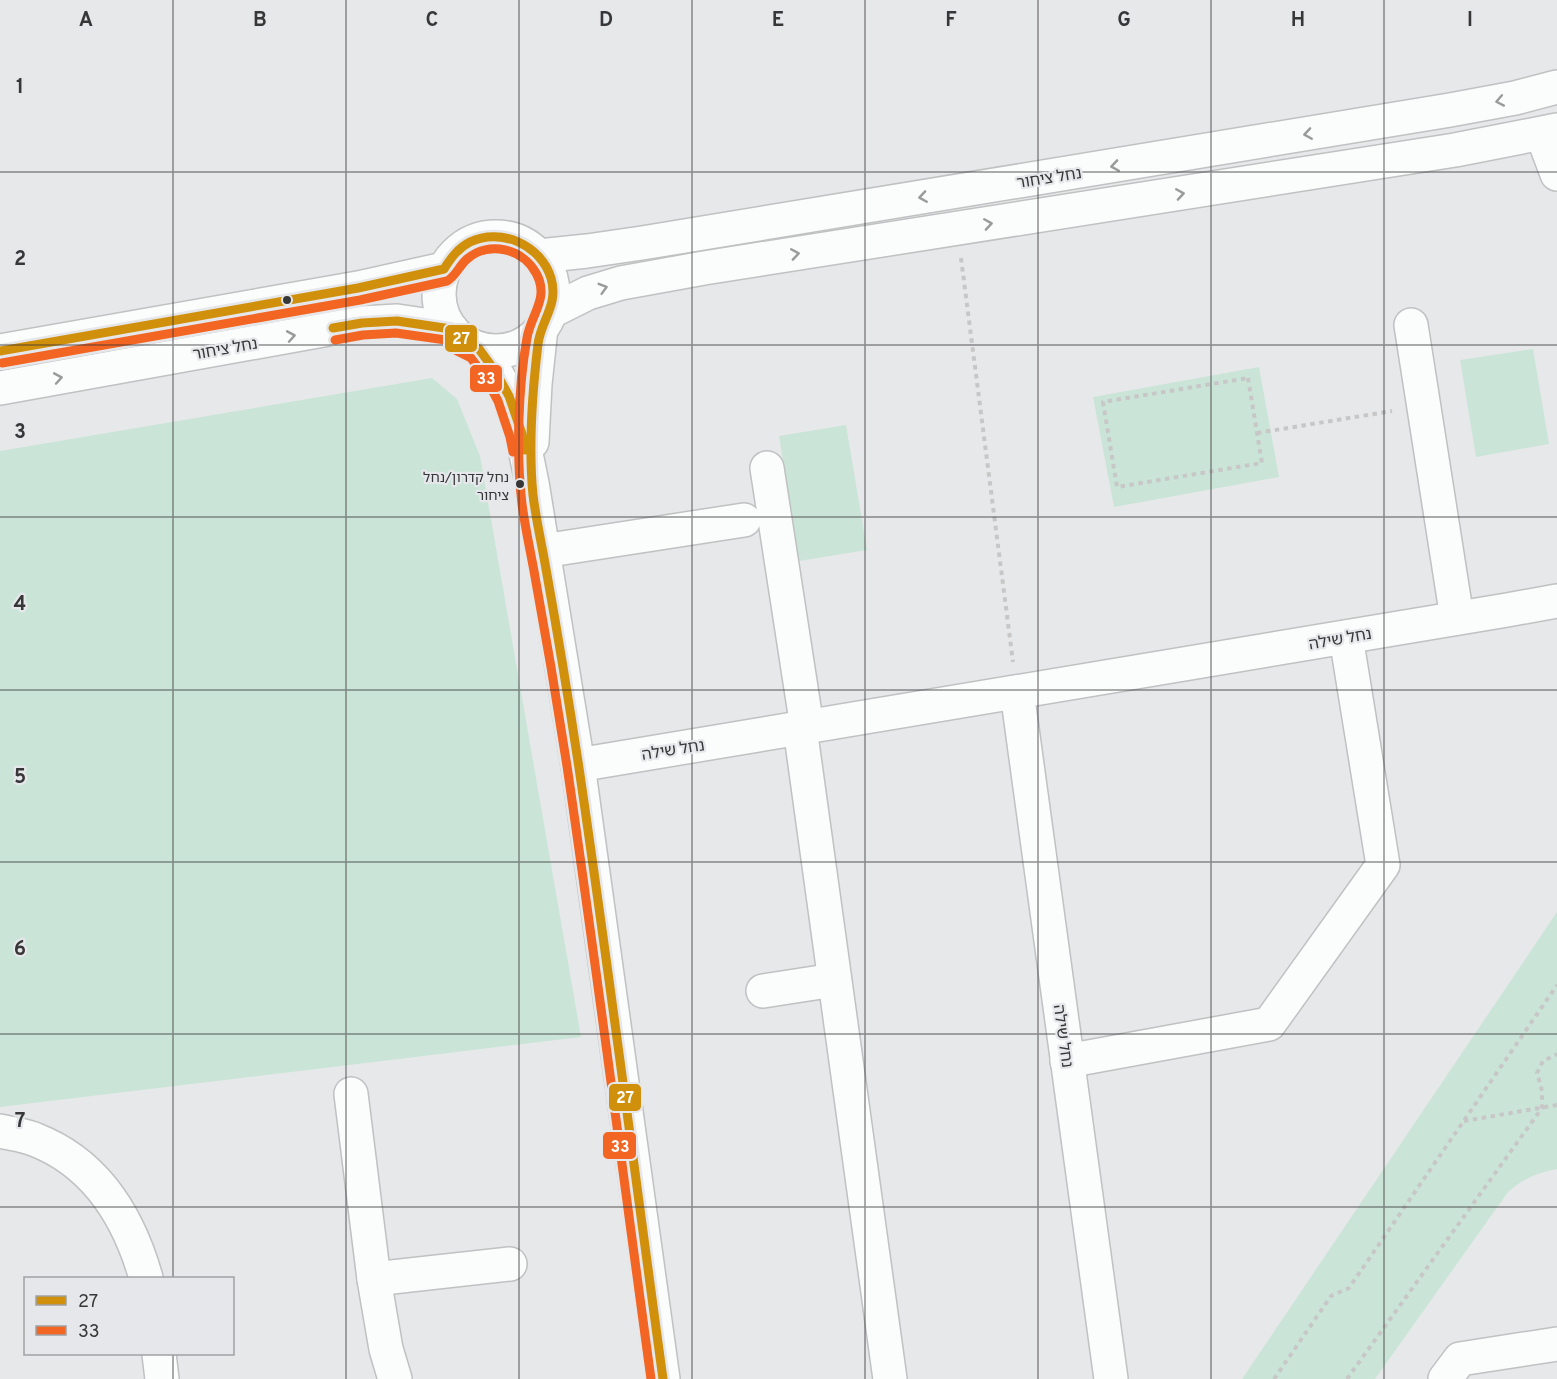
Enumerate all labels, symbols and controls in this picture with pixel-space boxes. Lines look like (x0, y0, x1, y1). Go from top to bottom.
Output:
text: A (79, 8, 93, 34)
text: B (253, 8, 267, 34)
text: C (426, 8, 438, 34)
text: D (599, 8, 613, 34)
text: E (772, 8, 784, 34)
text: F (945, 8, 957, 34)
text: G (1117, 8, 1131, 34)
text: H (1291, 8, 1305, 34)
text: I (1467, 8, 1473, 34)
text: 1 (16, 75, 24, 101)
one-way arrow (1495, 94, 1505, 107)
one-way arrow (1303, 127, 1313, 140)
one-way arrow (1111, 159, 1120, 171)
street label: נחל ציחור (1015, 164, 1083, 194)
one-way arrow (1176, 188, 1185, 200)
one-way arrow (918, 190, 928, 203)
one-way arrow (983, 219, 992, 231)
text: 2 (14, 247, 26, 273)
one-way arrow (790, 249, 800, 261)
one-way arrow (597, 283, 608, 295)
unlabelled marker (281, 294, 293, 306)
line badge: 27 (444, 324, 478, 353)
one-way arrow (286, 330, 296, 343)
text: 27 (452, 330, 470, 350)
street label: נחל ציחור (191, 334, 259, 366)
line badge: 33 (469, 364, 503, 393)
text: 33 (476, 370, 496, 390)
one-way arrow (53, 372, 62, 384)
text: 3 (14, 420, 26, 446)
place label: נחל קדרון/נחל ציחור (423, 470, 509, 505)
marker: נחל קדרון/נחל ציחור (514, 478, 526, 490)
text: 4 (14, 592, 26, 618)
street label: נחל שילה (1307, 625, 1373, 655)
street label: נחל שילה (640, 736, 706, 766)
text: 5 (14, 765, 26, 791)
text: 6 (14, 937, 26, 963)
street label: נחל שילה (1048, 1003, 1076, 1069)
line badge: 27 (608, 1083, 642, 1112)
text: 27 (616, 1089, 634, 1109)
text: 7 (15, 1109, 25, 1135)
line badge: 33 (602, 1131, 637, 1160)
text: 33 (610, 1138, 630, 1158)
legend (24, 1277, 234, 1355)
text: 27 (78, 1291, 98, 1314)
text: 33 (78, 1321, 100, 1344)

